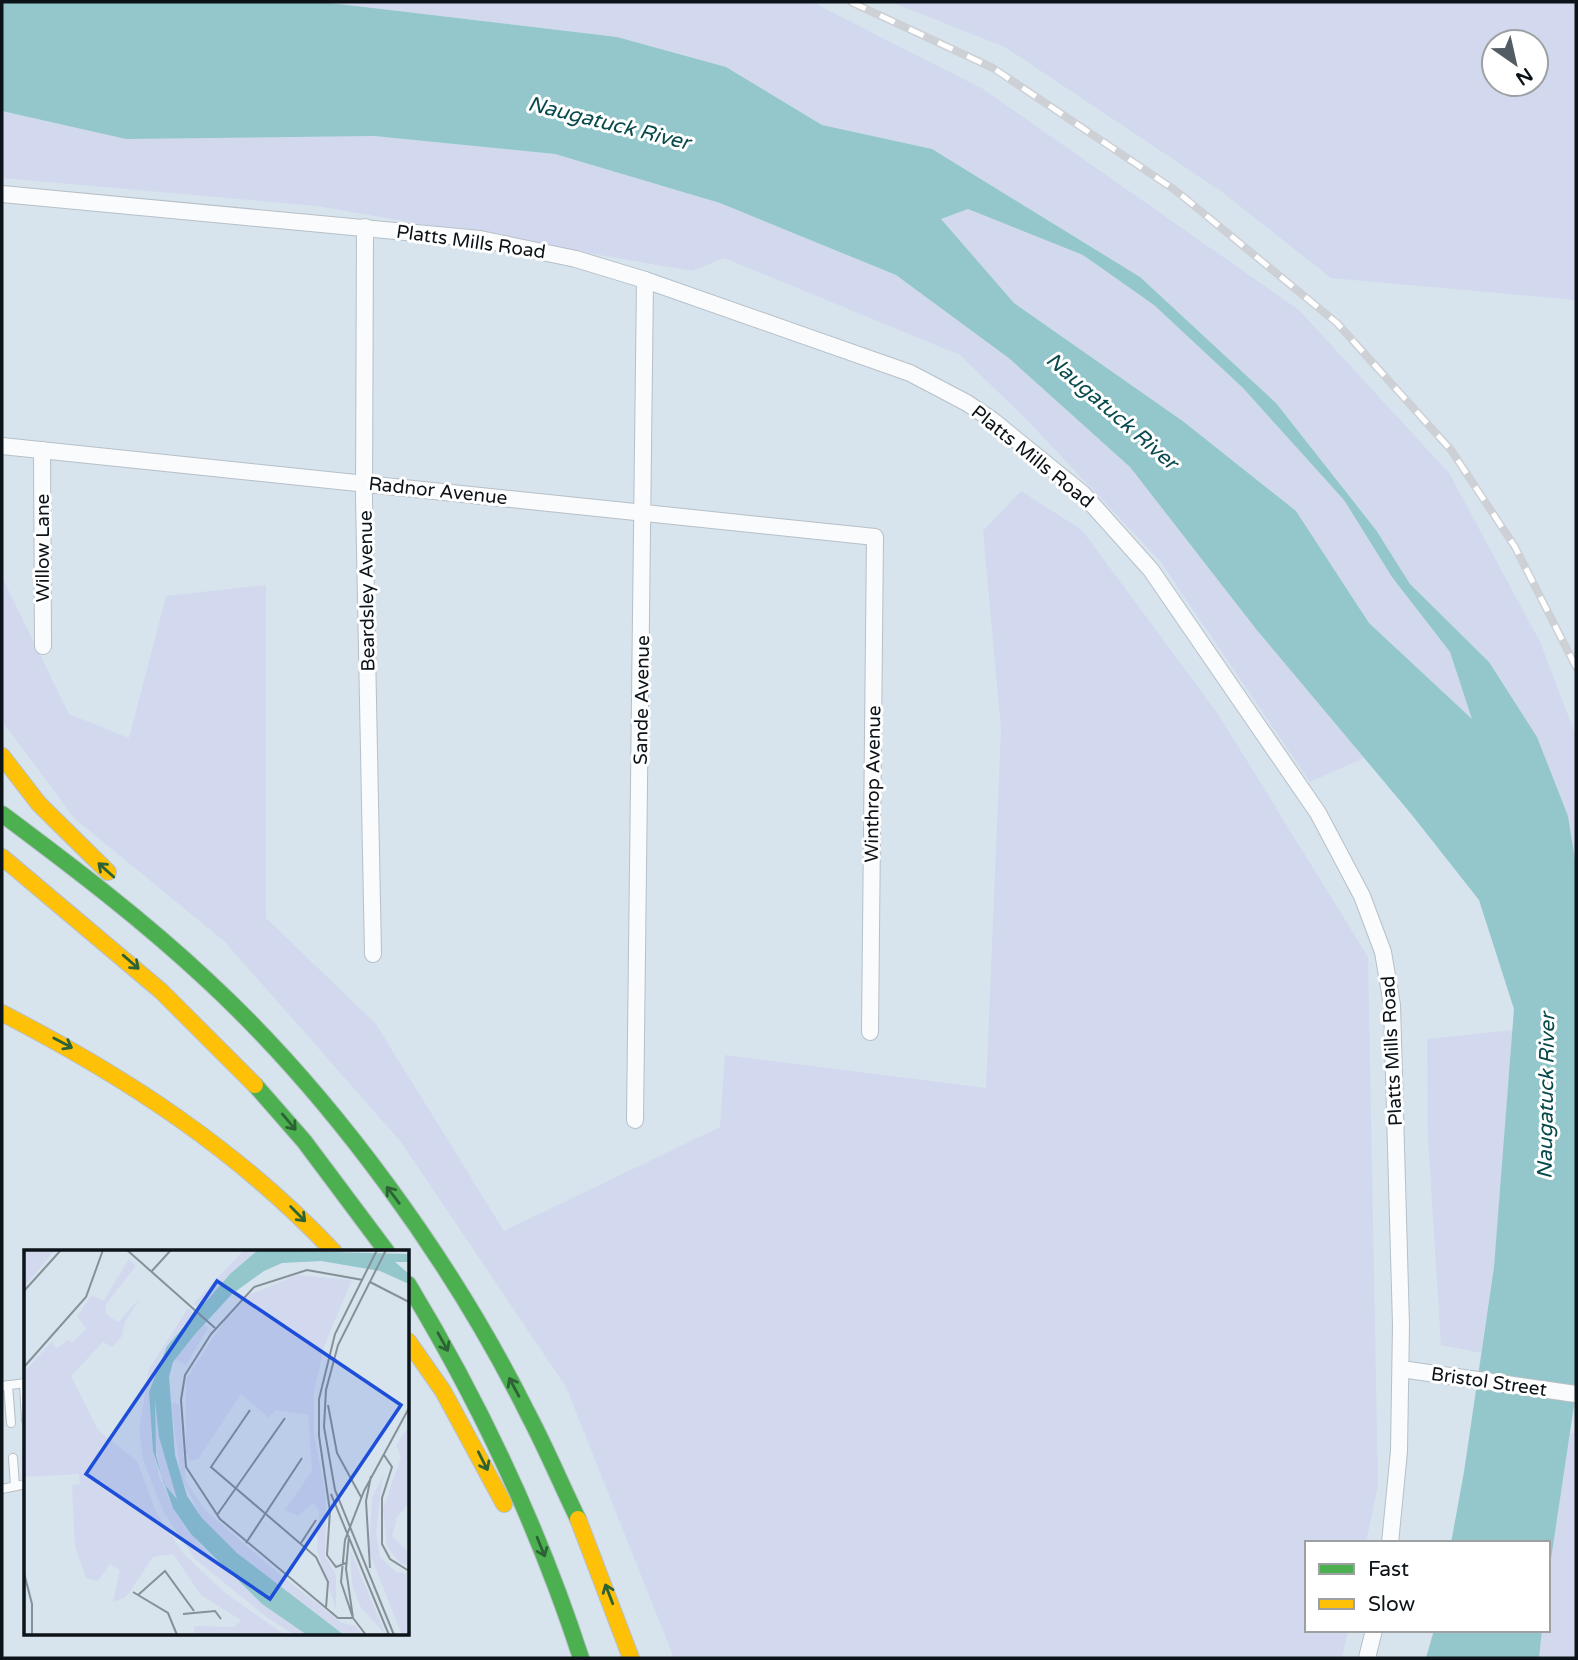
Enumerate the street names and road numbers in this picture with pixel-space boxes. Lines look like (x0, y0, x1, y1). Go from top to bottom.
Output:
street label: Platts Mills Road (395, 221, 547, 263)
street label: Platts Mills Road (967, 401, 1098, 513)
street label: Radnor Avenue (367, 473, 508, 509)
street label: Willow Lane (32, 494, 54, 602)
street label: Beardsley Avenue (355, 510, 379, 672)
street label: Sande Avenue (630, 635, 654, 765)
street label: Winthrop Avenue (861, 705, 885, 863)
street label: Platts Mills Road (1377, 975, 1407, 1127)
street label: Bristol Street (1430, 1363, 1548, 1401)

